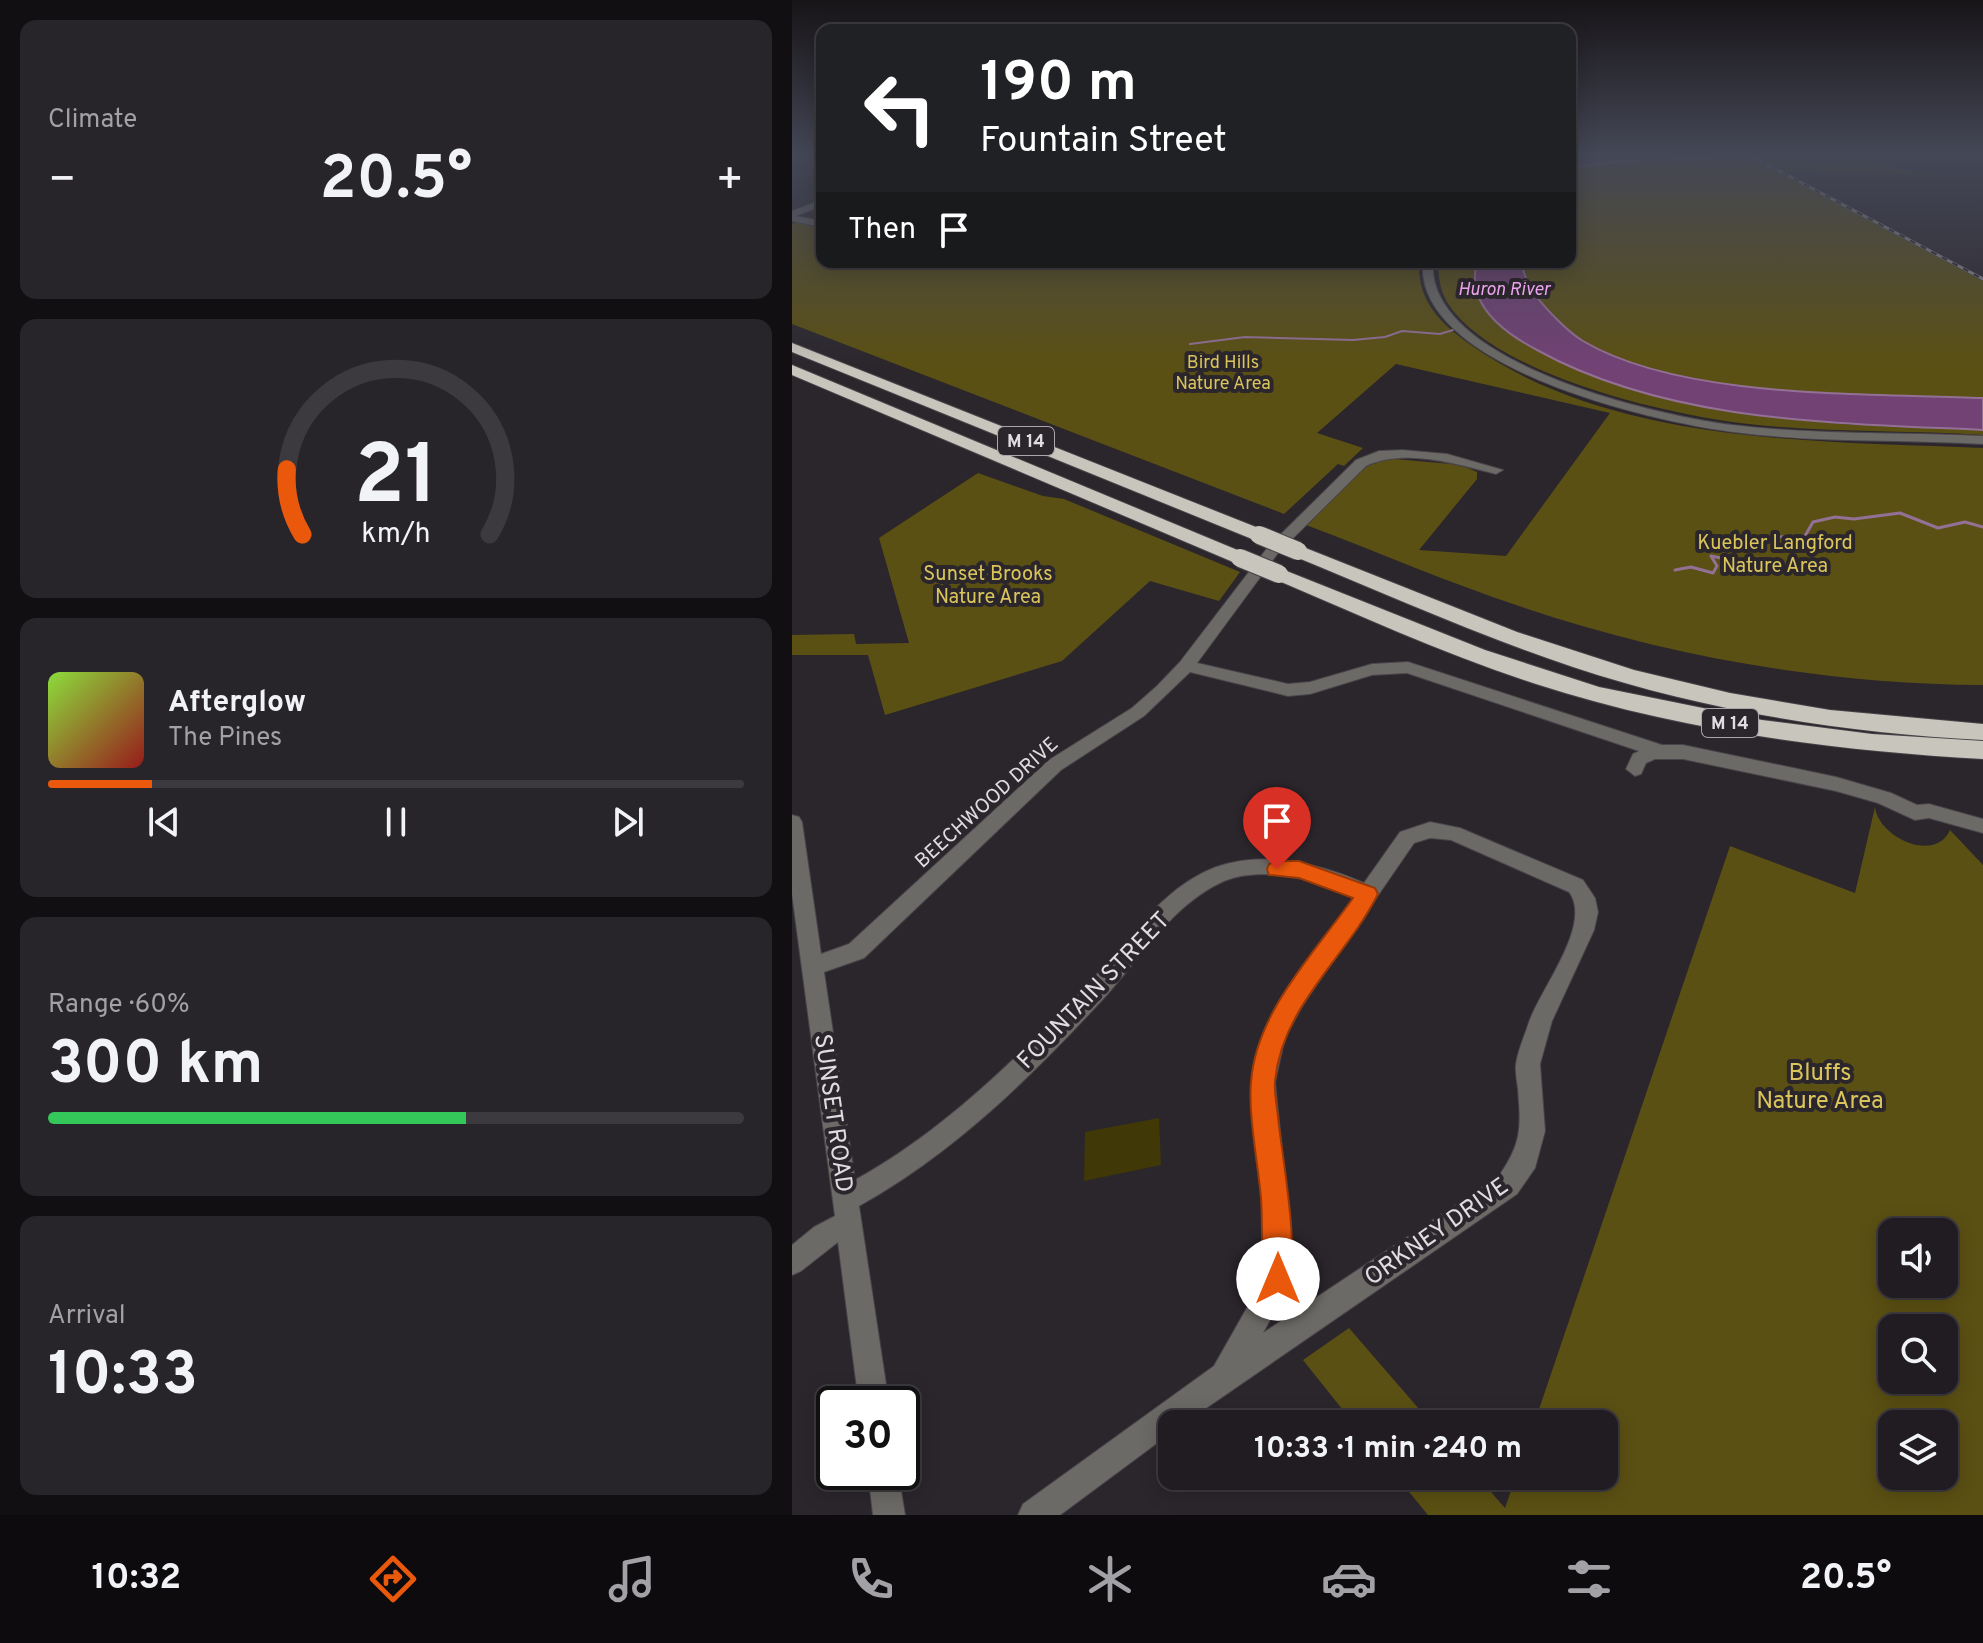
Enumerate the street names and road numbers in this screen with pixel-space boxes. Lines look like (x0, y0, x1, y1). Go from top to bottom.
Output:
road number: M 14 (998, 427, 1054, 455)
road number: M 14 (1702, 709, 1758, 737)
street label: BEECHWOOD DRIVE (910, 732, 1064, 875)
street label: FOUNTAIN STREET (1012, 906, 1177, 1076)
street label: SUNSET ROAD (806, 1032, 858, 1195)
street label: ORKNEY DRIVE (1359, 1172, 1515, 1293)

